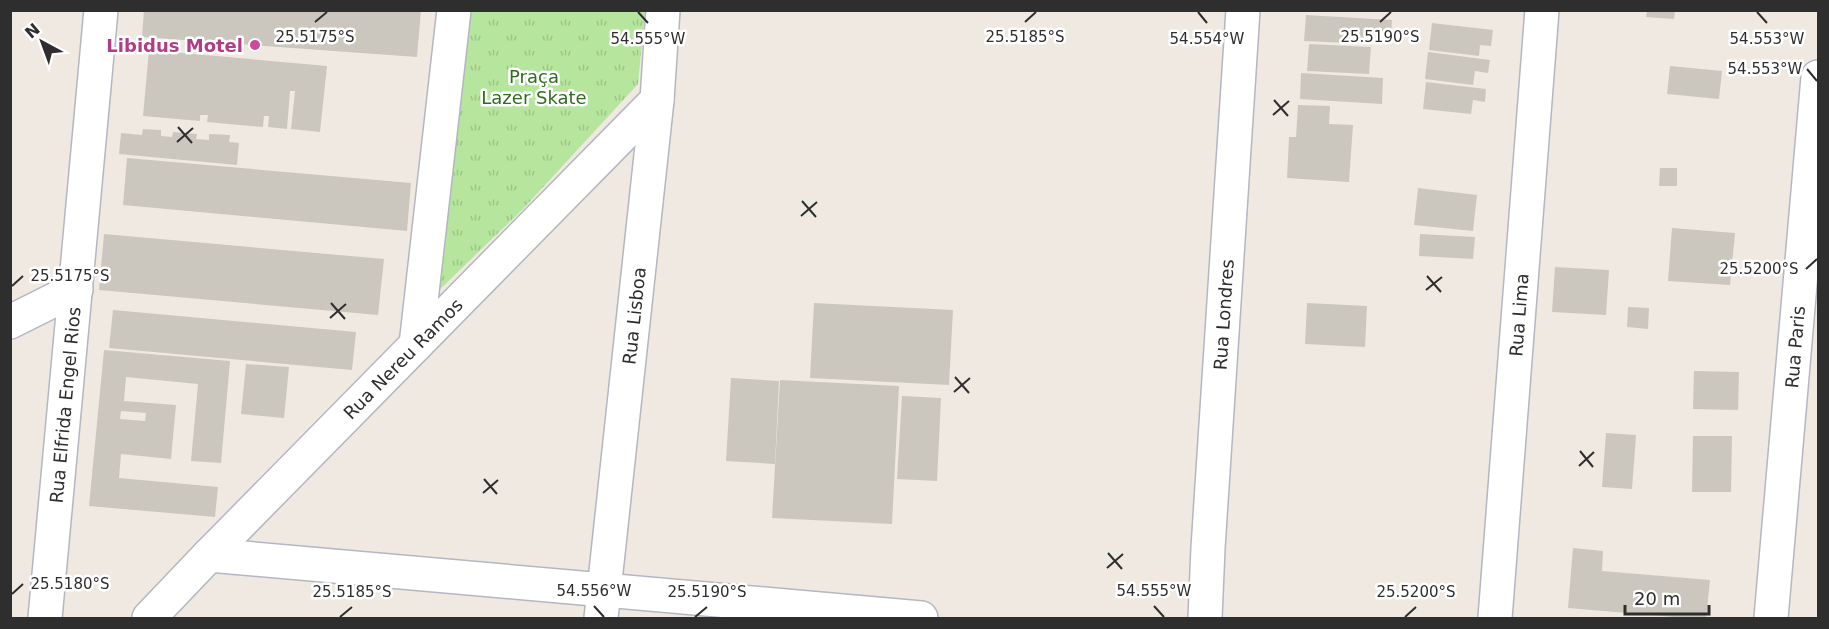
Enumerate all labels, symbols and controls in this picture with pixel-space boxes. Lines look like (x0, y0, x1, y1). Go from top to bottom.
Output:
north arrow (12, 12, 72, 72)
text: N (21, 19, 44, 43)
text: 25.5175°S (275, 28, 355, 46)
text: 25.5185°S (985, 28, 1065, 46)
text: 25.5190°S (1340, 28, 1420, 46)
text: 54.555°W (611, 30, 686, 48)
text: 54.554°W (1170, 30, 1245, 48)
text: 54.553°W (1730, 30, 1805, 48)
place label: Libidus Motel (106, 35, 243, 56)
marker: Libidus Motel (248, 38, 262, 52)
text: 54.553°W (1728, 60, 1803, 78)
park label: Praça Lazer Skate (481, 66, 587, 108)
street label: Rua Londres (1209, 259, 1237, 371)
text: 25.5200°S (1719, 260, 1799, 278)
street label: Rua Lisboa (618, 266, 649, 366)
text: 25.5175°S (30, 267, 110, 285)
street label: Rua Lima (1505, 272, 1532, 357)
street label: Rua Nereu Ramos (339, 294, 467, 423)
street label: Rua Paris (1780, 305, 1809, 389)
street label: Rua Elfrida Engel Rios (45, 306, 84, 504)
text: 25.5180°S (30, 575, 110, 593)
scale bar (1625, 578, 1709, 616)
text: 54.556°W (557, 582, 632, 600)
text: 54.555°W (1117, 582, 1192, 600)
text: 25.5185°S (312, 583, 392, 601)
text: 25.5190°S (667, 583, 747, 601)
text: 25.5200°S (1376, 583, 1456, 601)
text: 20 m (1634, 588, 1680, 609)

